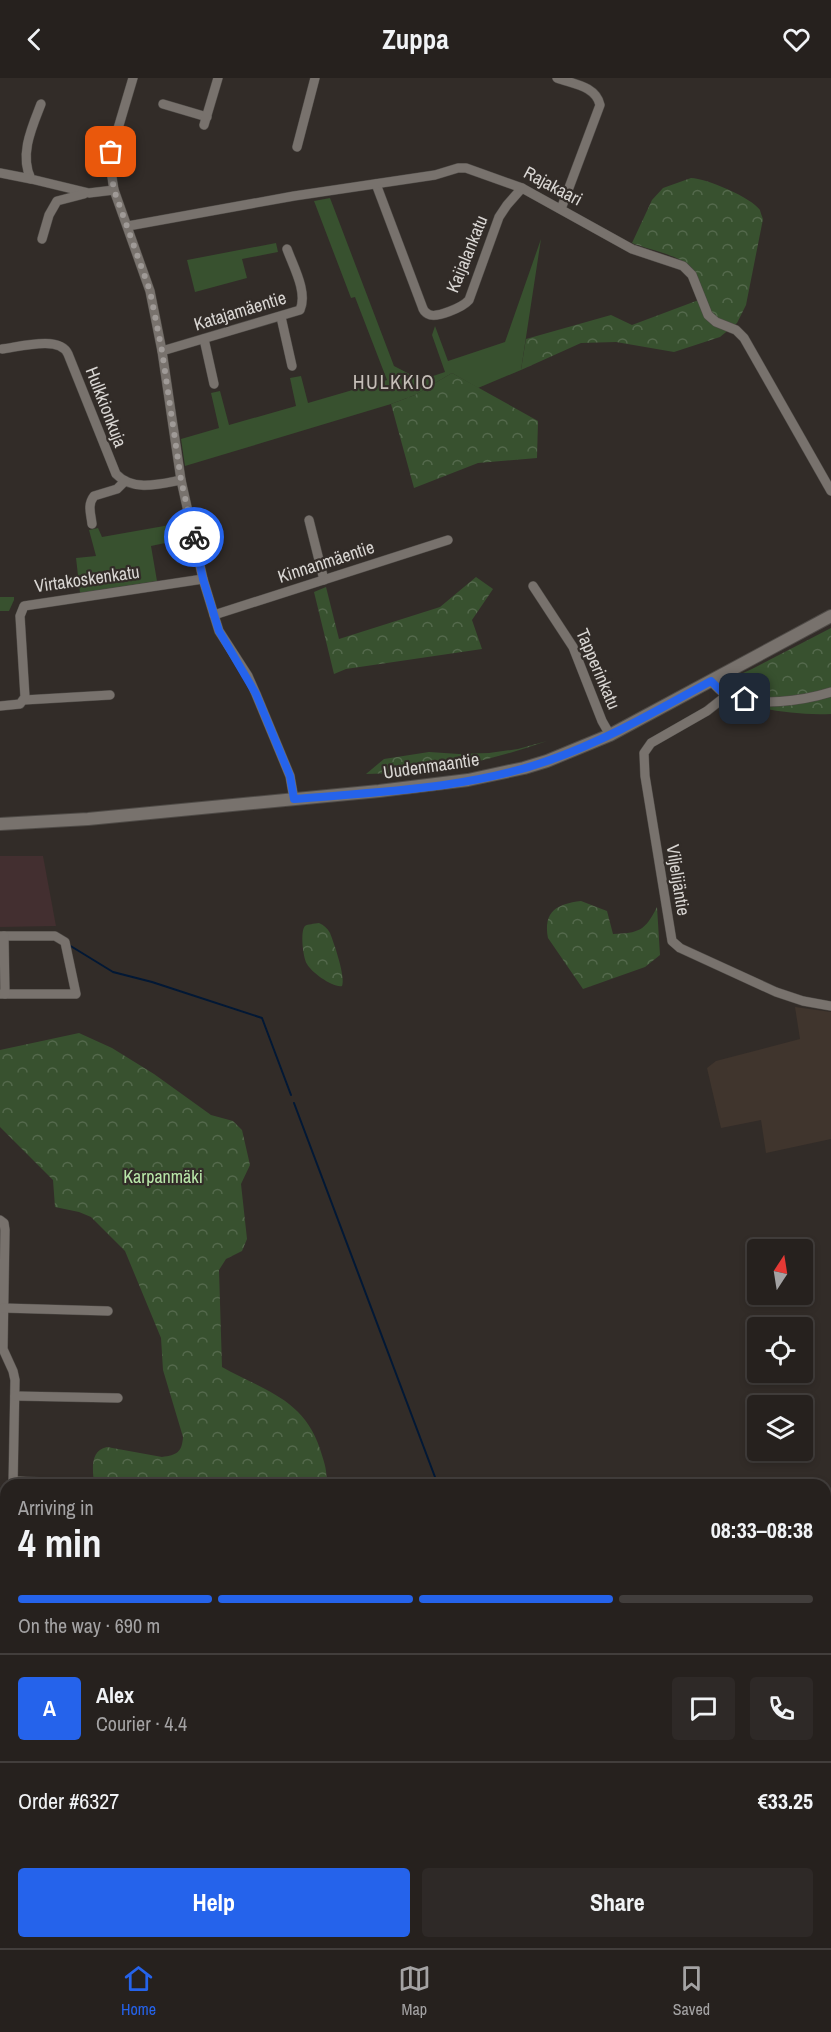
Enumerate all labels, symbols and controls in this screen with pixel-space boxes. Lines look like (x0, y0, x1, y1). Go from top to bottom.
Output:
text: Zuppa (382, 21, 449, 57)
icon: back (18, 23, 51, 56)
icon: heart (780, 23, 813, 56)
pin (85, 126, 136, 177)
icon: bag (94, 135, 127, 168)
street label: Rajakaari (519, 160, 587, 211)
street label: Kaijalankatu (440, 211, 493, 296)
street label: Katajamäentie (191, 285, 289, 336)
street label: Hulkkionkuja (80, 363, 133, 451)
district label: HULKKIO (353, 368, 435, 395)
courier (164, 507, 224, 567)
icon: bike (178, 521, 211, 554)
street label: Kinnanmäentie (274, 534, 377, 589)
street label: Virtakoskenkatu (33, 559, 141, 598)
street label: Tapperinkatu (570, 625, 627, 713)
pin (719, 673, 770, 724)
icon: home (728, 682, 761, 715)
street label: Uudenmaantie (381, 746, 481, 785)
street label: Viljelijäntie (661, 842, 696, 917)
park label: Karpanmäki (123, 1164, 203, 1189)
north arrow (747, 1239, 813, 1305)
map controls (747, 1239, 813, 1461)
button: locate (747, 1317, 813, 1383)
button: layers (747, 1395, 813, 1461)
text: Arriving in (18, 1494, 94, 1521)
text: 08:33–08:38 (711, 1515, 813, 1545)
text: 4 min (18, 1517, 102, 1569)
text: On the way · 690 m (18, 1612, 160, 1639)
button: chat (672, 1677, 735, 1740)
button: phone (750, 1677, 813, 1740)
text: Alex (96, 1680, 134, 1710)
text: A (43, 1693, 56, 1723)
text: Courier · 4.4 (96, 1710, 187, 1737)
text: Order #6327 (18, 1786, 119, 1816)
text: €33.25 (758, 1786, 813, 1816)
button: Help (18, 1868, 410, 1937)
button: Share (422, 1868, 813, 1937)
tab: Home (121, 1962, 156, 2020)
tab: Map (398, 1962, 431, 2020)
tab: Saved (673, 1962, 710, 2020)

